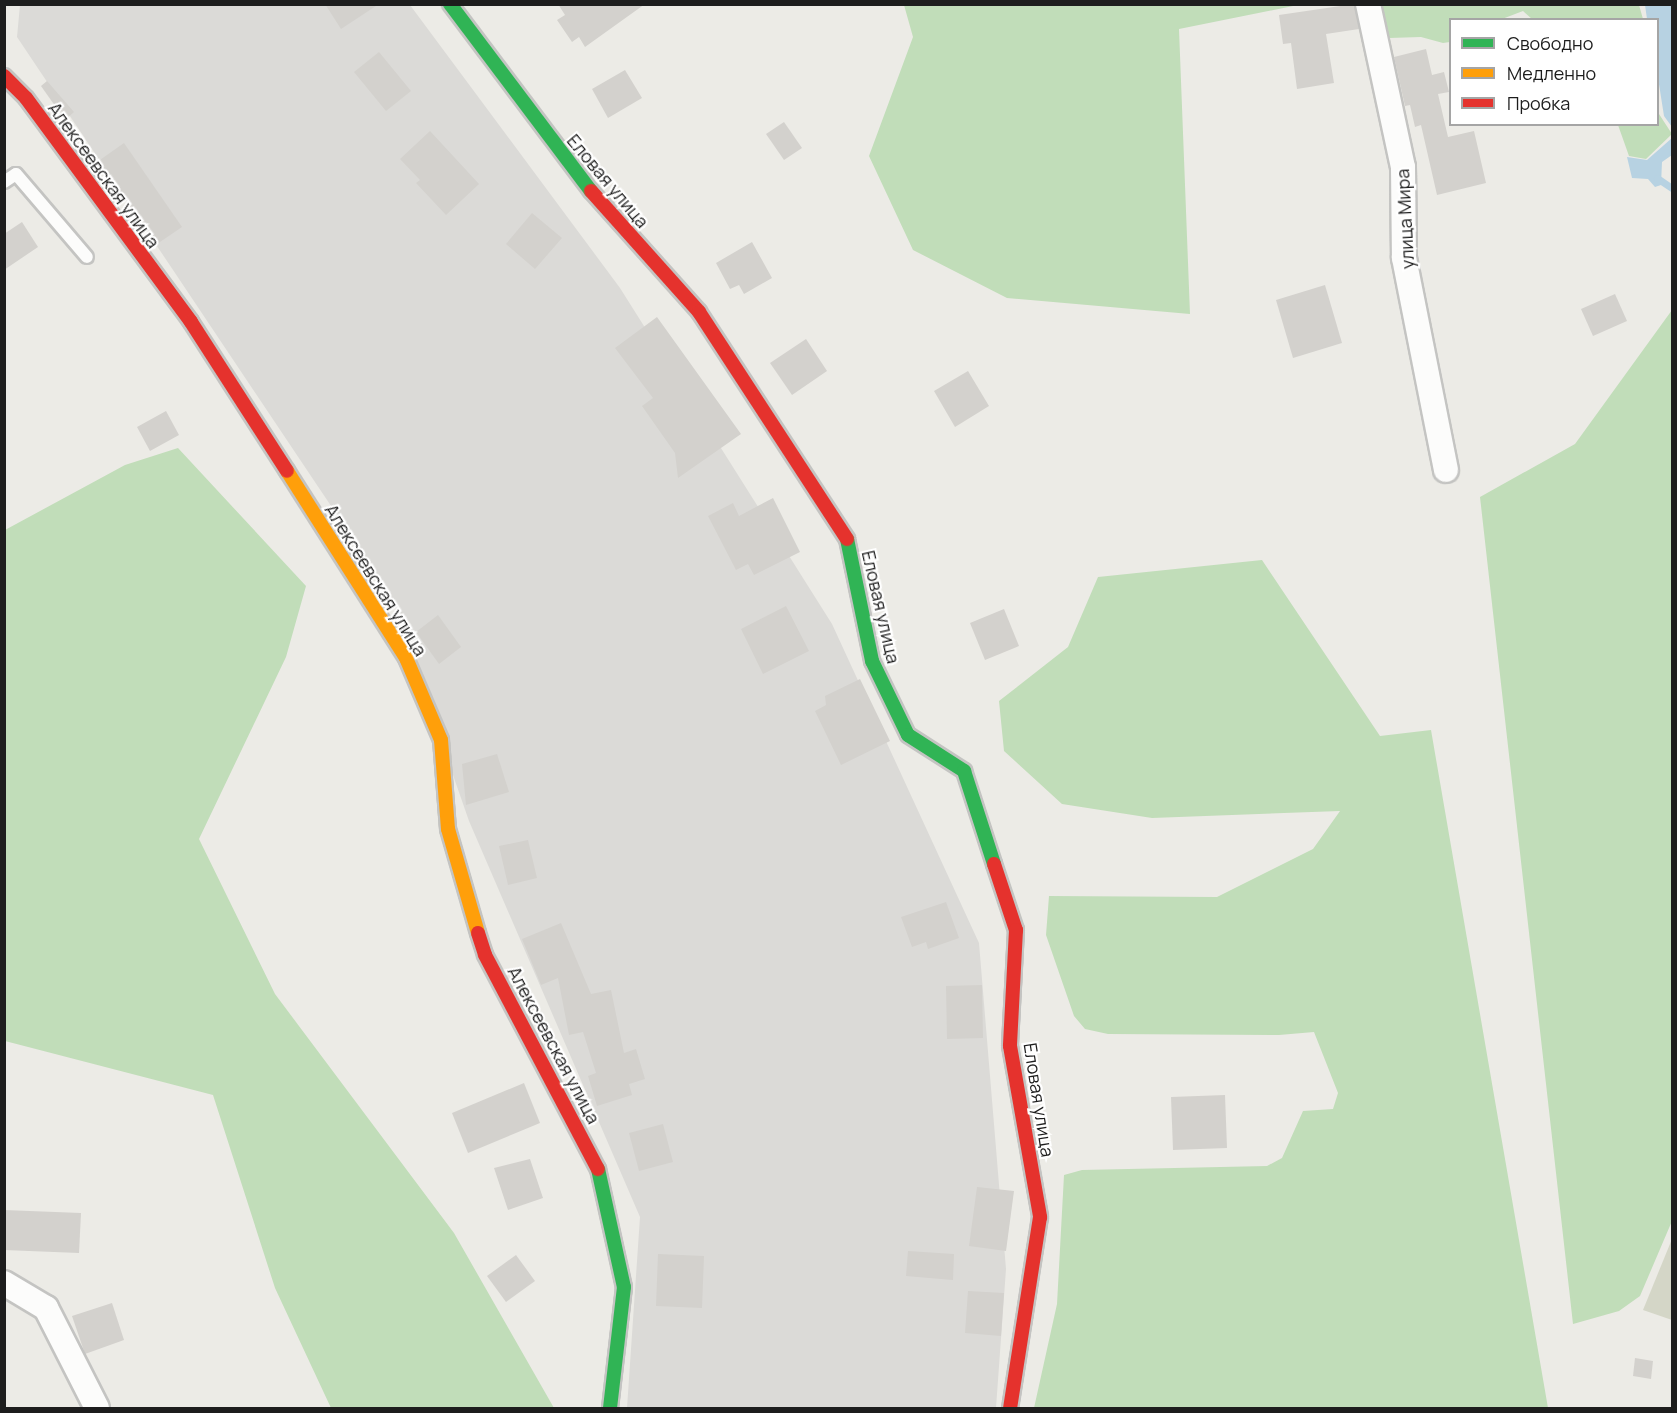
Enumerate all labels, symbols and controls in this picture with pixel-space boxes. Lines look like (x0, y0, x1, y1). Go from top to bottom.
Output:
legend (1449, 18, 1659, 126)
text: Свободно (1507, 31, 1593, 55)
text: Медленно (1507, 61, 1596, 85)
text: Пробка (1507, 91, 1570, 115)
street label: Алексеевская улица (44, 98, 164, 252)
street label: Еловая улица (563, 130, 653, 232)
street label: улица Мира (1392, 168, 1418, 270)
street label: Алексеевская улица (320, 500, 432, 660)
street label: Еловая улица (858, 548, 904, 666)
street label: Алексеевская улица (503, 963, 605, 1127)
street label: Еловая улица (1019, 1041, 1059, 1159)

